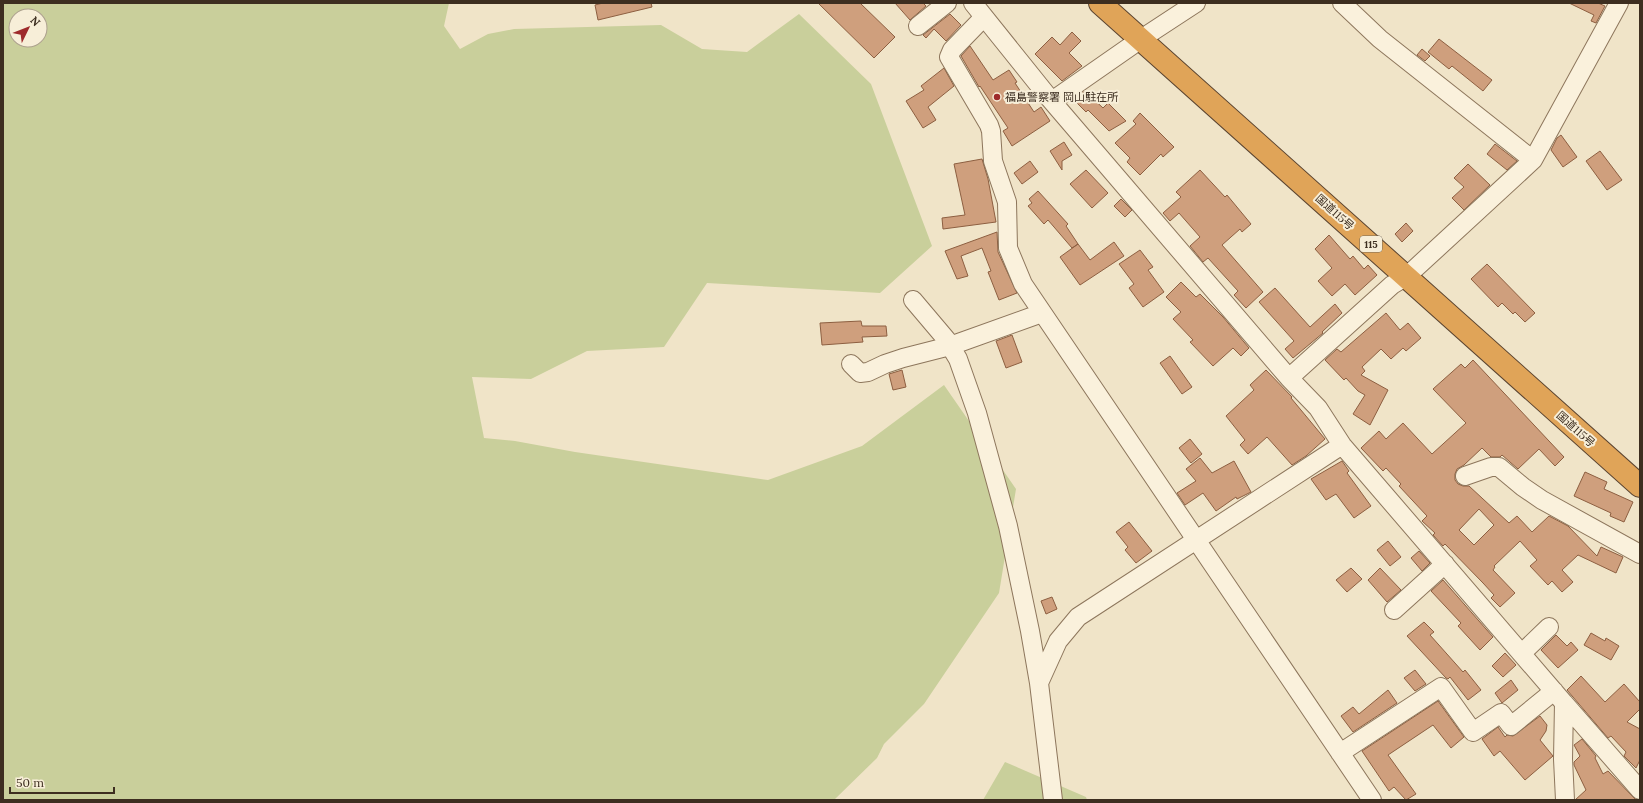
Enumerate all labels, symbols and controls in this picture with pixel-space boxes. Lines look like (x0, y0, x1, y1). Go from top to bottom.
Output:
north arrow (8, 8, 48, 48)
text: N (27, 13, 44, 29)
place label: 福島警察署 岡山駐在所 (1005, 90, 1119, 104)
marker: 福島警察署 岡山駐在所 (992, 92, 1002, 102)
street label: 国道115号 (1313, 191, 1357, 233)
road number: 115 (1360, 236, 1382, 252)
street label: 国道115号 (1554, 408, 1598, 450)
scale bar (10, 769, 114, 795)
text: 50 m (16, 775, 44, 790)

